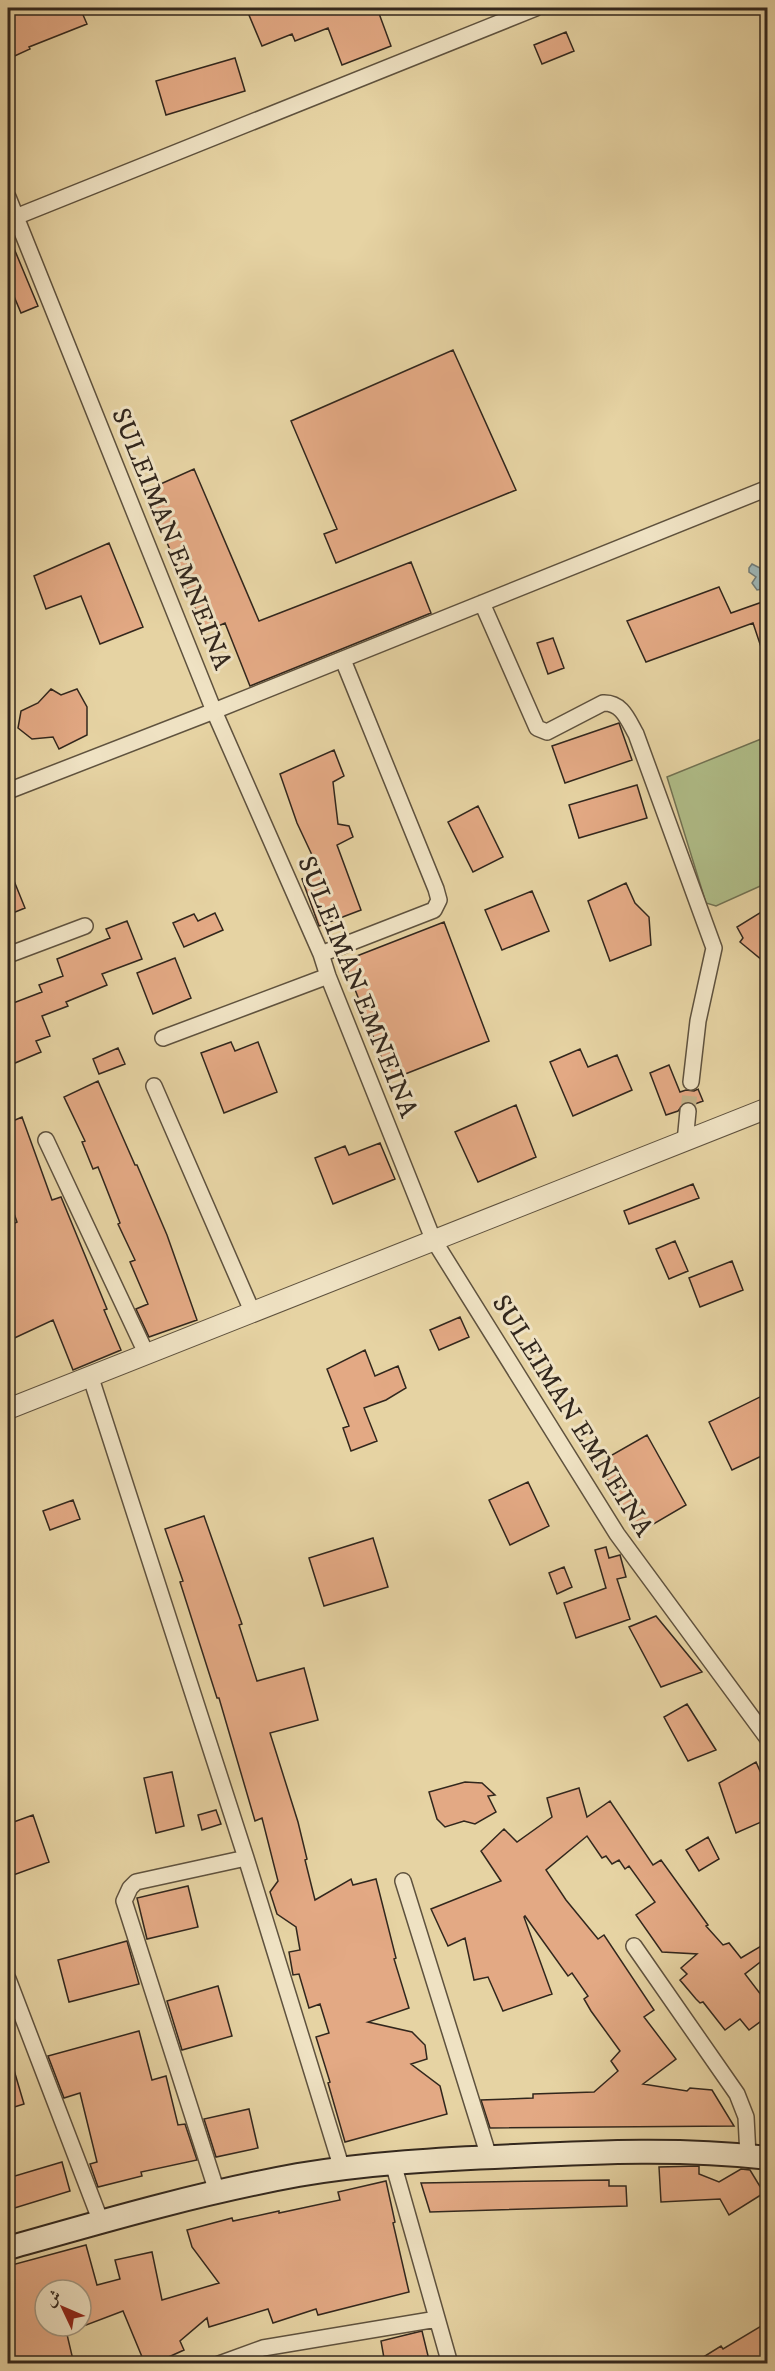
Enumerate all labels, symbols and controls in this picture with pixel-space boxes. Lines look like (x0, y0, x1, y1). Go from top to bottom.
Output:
street label: SULEIMAN EMNEINA (103, 404, 239, 675)
street label: SULEIMAN EMNEINA (289, 852, 425, 1123)
street label: SULEIMAN EMNEINA (484, 1289, 660, 1543)
north arrow (33, 2278, 93, 2338)
text: ش (40, 2286, 66, 2311)

